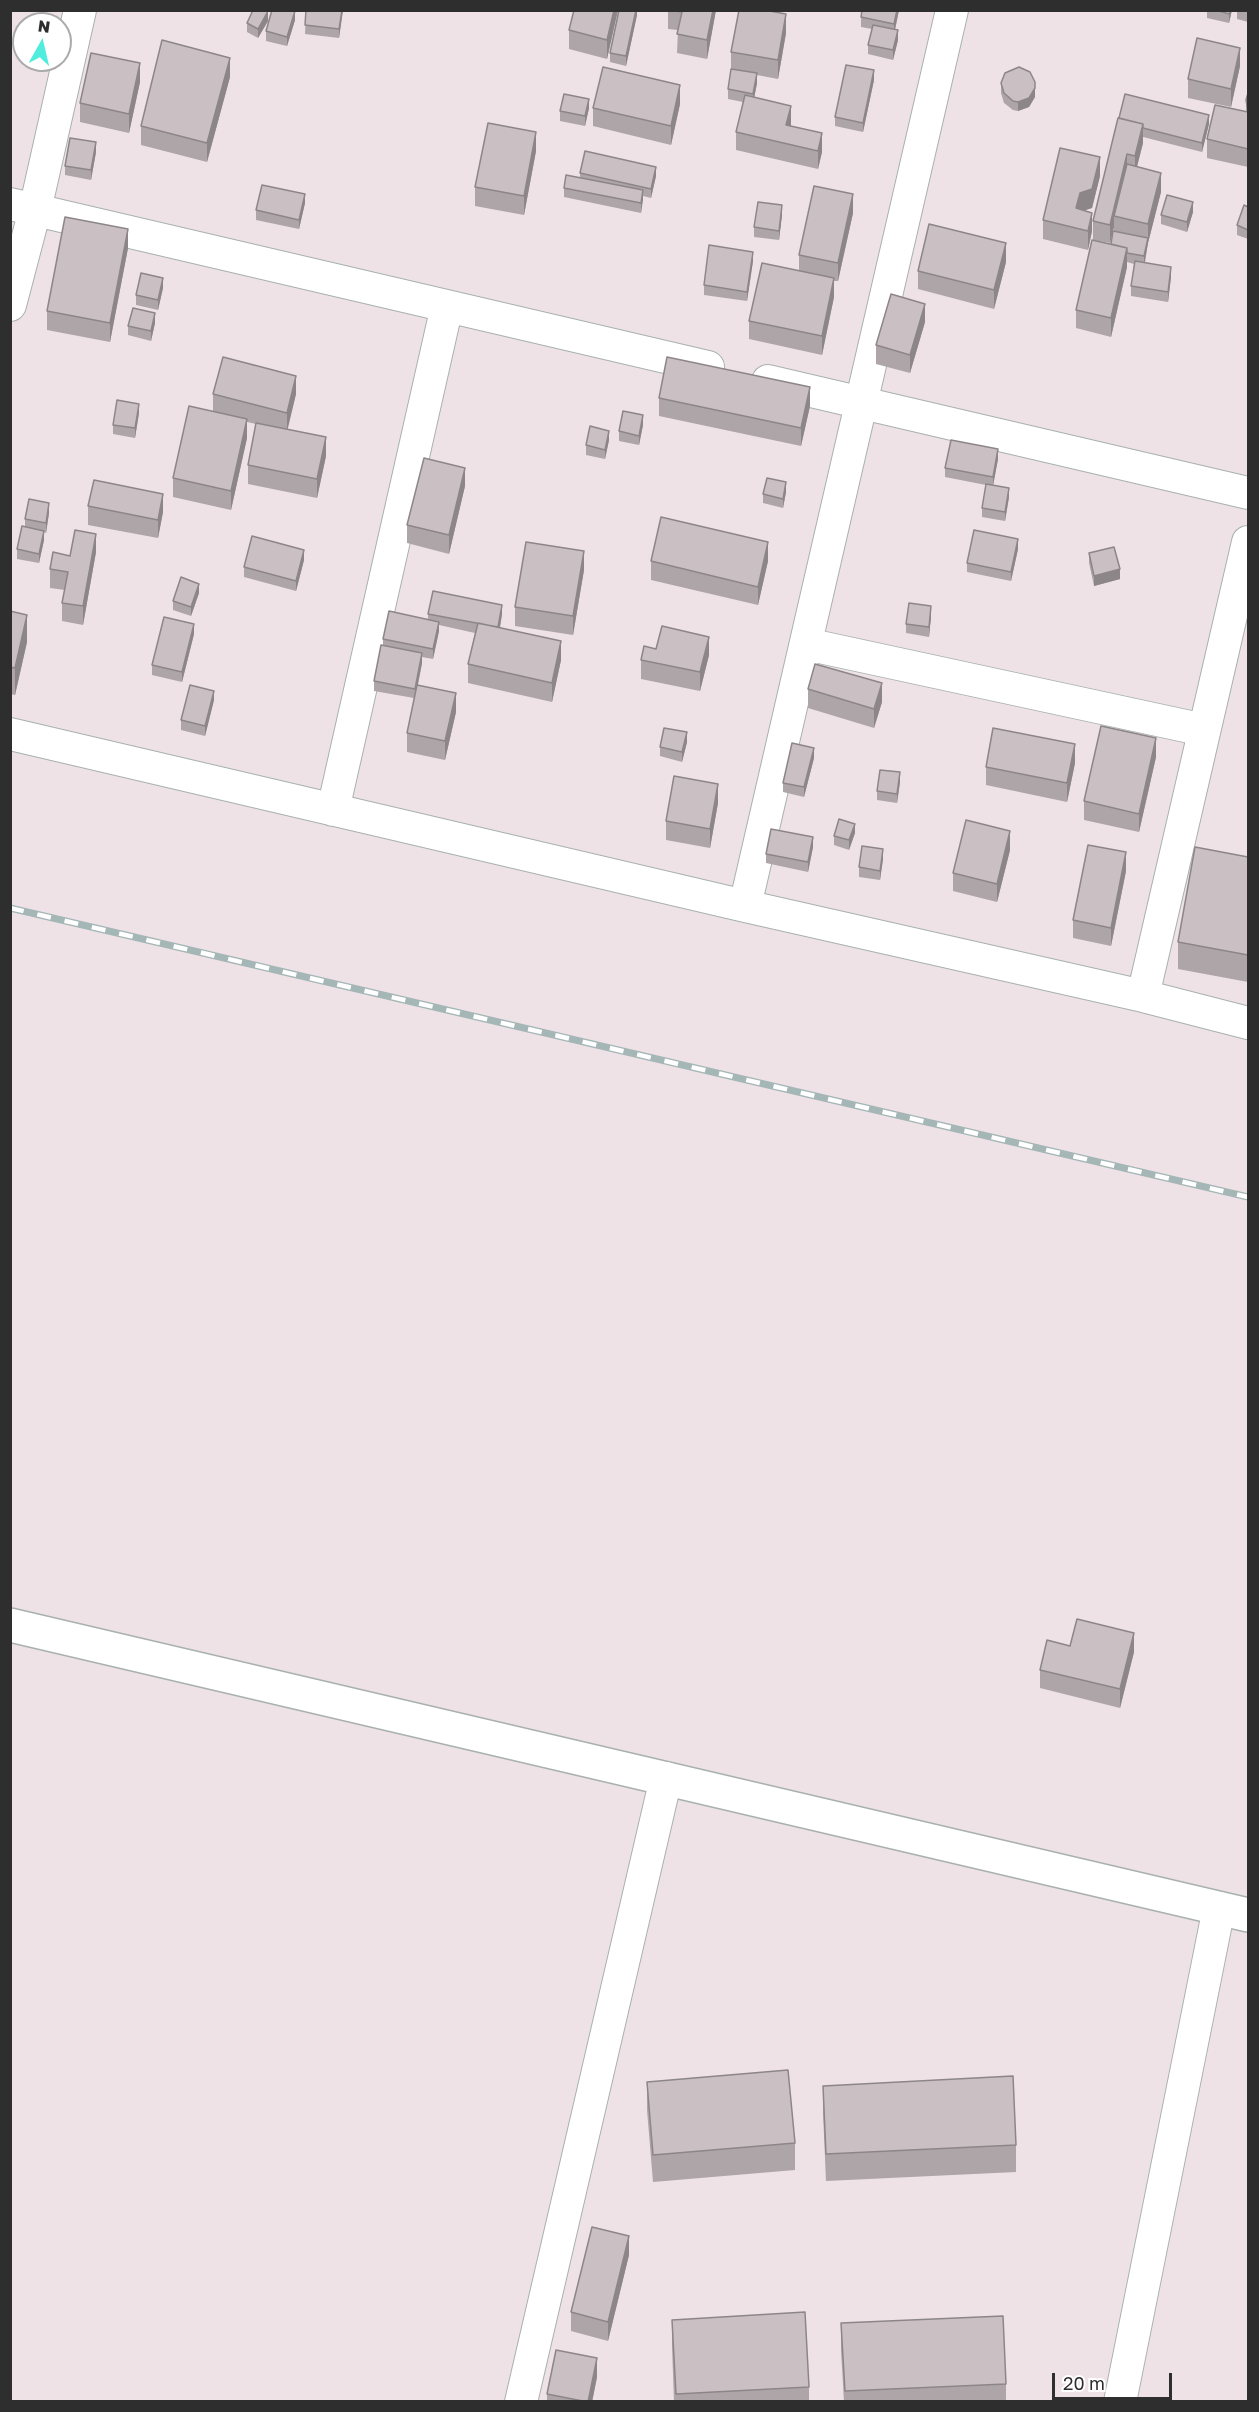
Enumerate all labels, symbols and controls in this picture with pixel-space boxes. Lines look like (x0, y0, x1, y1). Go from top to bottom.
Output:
north arrow (12, 12, 72, 72)
text: N (37, 15, 52, 37)
scale bar (1055, 2361, 1175, 2399)
text: 20 m (1063, 2372, 1105, 2394)

